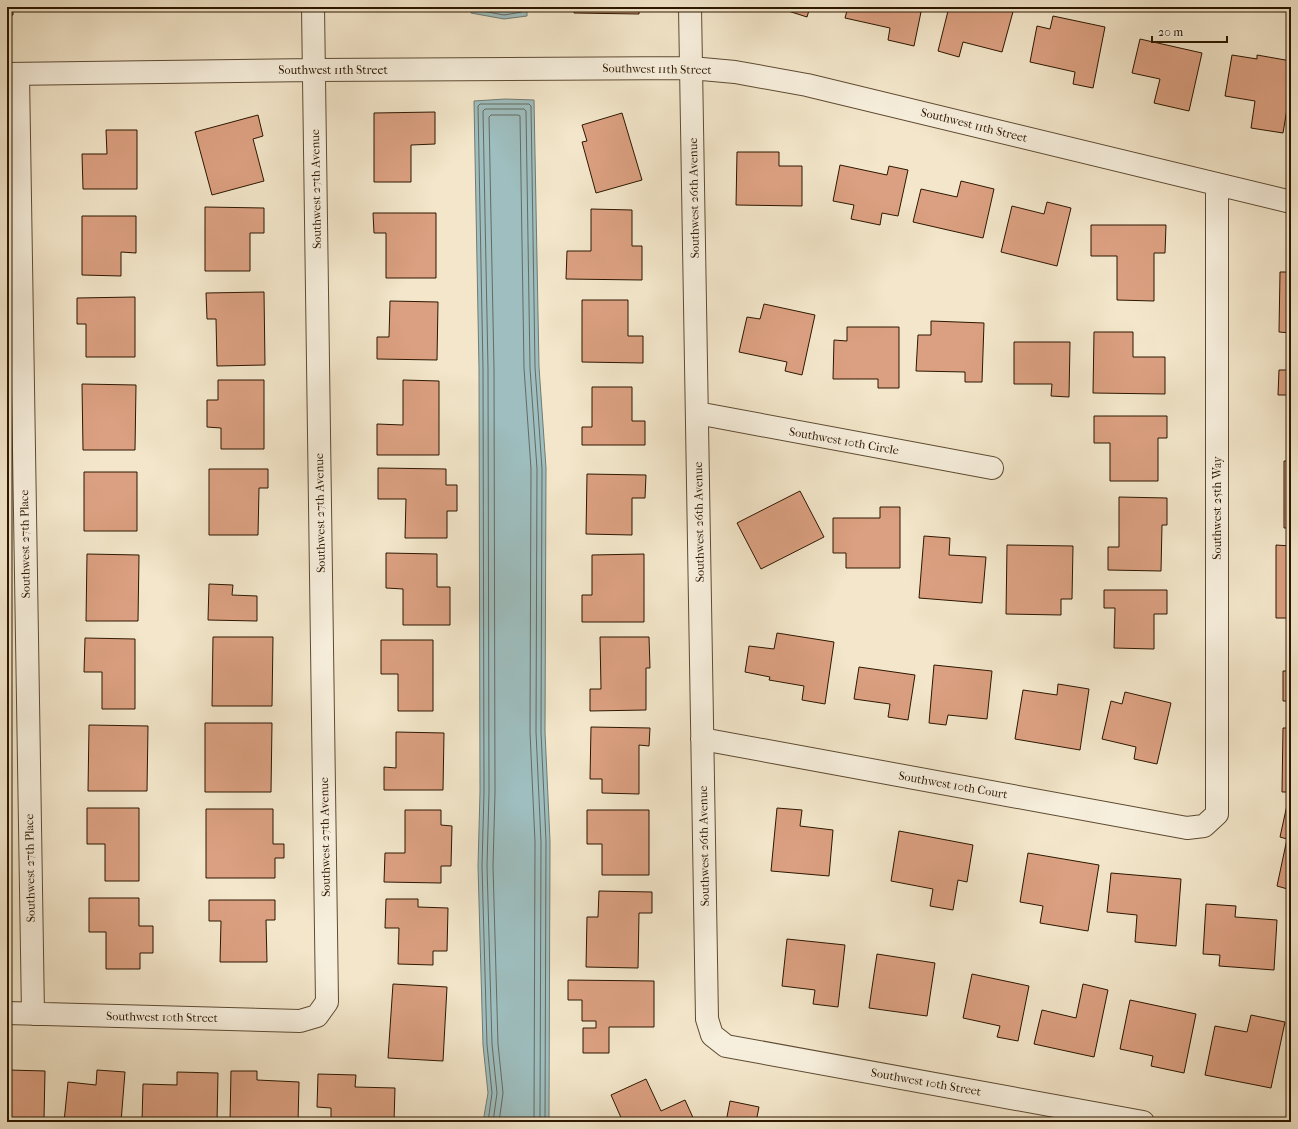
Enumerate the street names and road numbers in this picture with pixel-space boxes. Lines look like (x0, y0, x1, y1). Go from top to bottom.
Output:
street label: Southwest 11th Street (602, 61, 713, 77)
street label: Southwest 11th Street (278, 63, 388, 77)
street label: Southwest 11th Street (919, 105, 1029, 145)
street label: Southwest 27th Avenue (308, 129, 324, 249)
street label: Southwest 26th Avenue (686, 138, 702, 258)
street label: Southwest 10th Circle (788, 424, 900, 458)
street label: Southwest 27th Avenue (312, 453, 328, 573)
street label: Southwest 25th Way (1210, 456, 1224, 560)
street label: Southwest 26th Avenue (691, 462, 707, 582)
street label: Southwest 27th Place (17, 490, 33, 598)
street label: Southwest 10th Court (897, 769, 1009, 802)
street label: Southwest 27th Avenue (317, 777, 333, 897)
street label: Southwest 26th Avenue (696, 786, 712, 906)
street label: Southwest 27th Place (22, 814, 38, 922)
street label: Southwest 10th Street (106, 1009, 219, 1025)
street label: Southwest 10th Street (870, 1065, 983, 1099)

